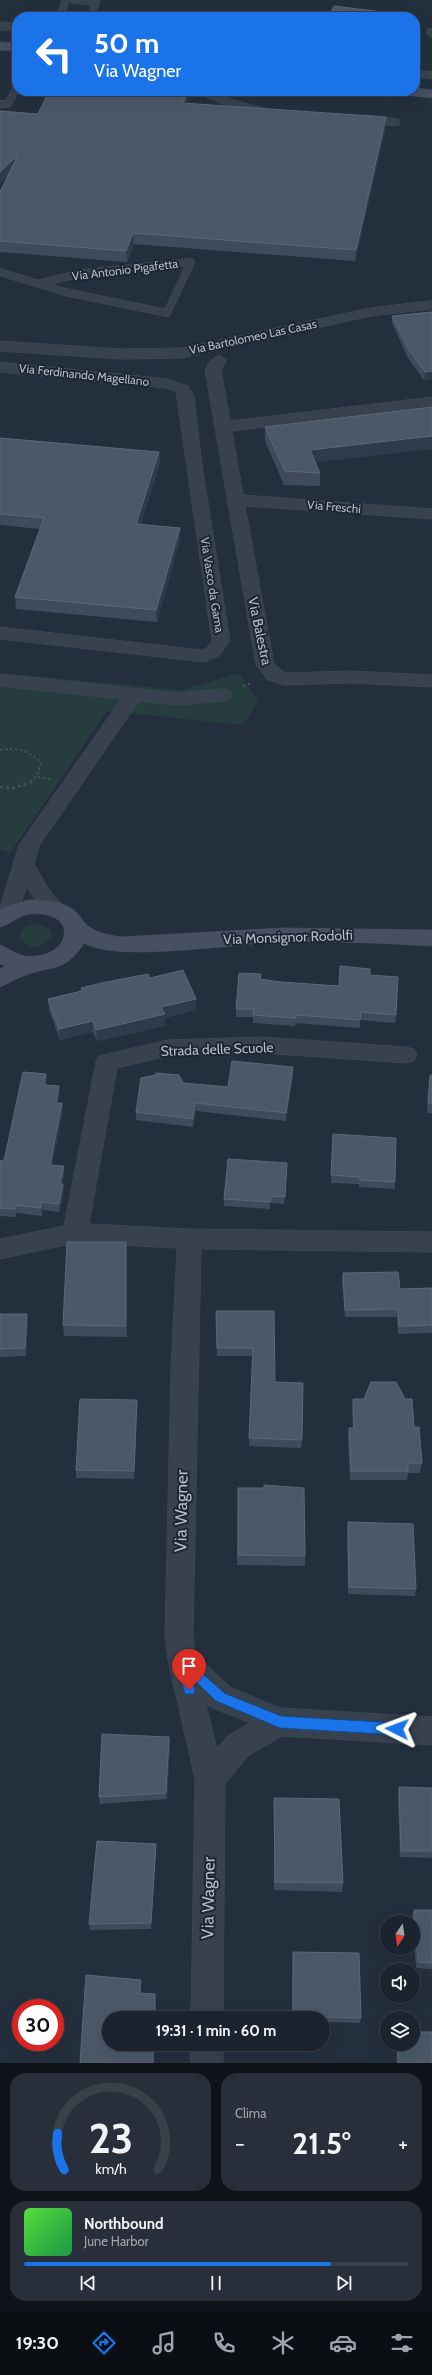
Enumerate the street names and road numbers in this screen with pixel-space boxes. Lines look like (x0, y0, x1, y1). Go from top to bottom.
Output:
street label: Via Antonio Pigafetta (71, 256, 179, 283)
street label: Via Bartolomeo Las Casas (188, 316, 318, 357)
street label: Via Ferdinando Magellano (18, 360, 150, 389)
street label: Via Freschi (307, 497, 362, 516)
street label: Via Vasco da Gama (198, 536, 227, 634)
street label: Via Balestra (244, 595, 276, 667)
street label: Via Monsignor Rodolfi (223, 926, 353, 948)
street label: Strada delle Scuole (160, 1038, 274, 1060)
street label: Via Wagner (170, 1469, 192, 1552)
street label: Via Wagner (197, 1856, 219, 1939)

